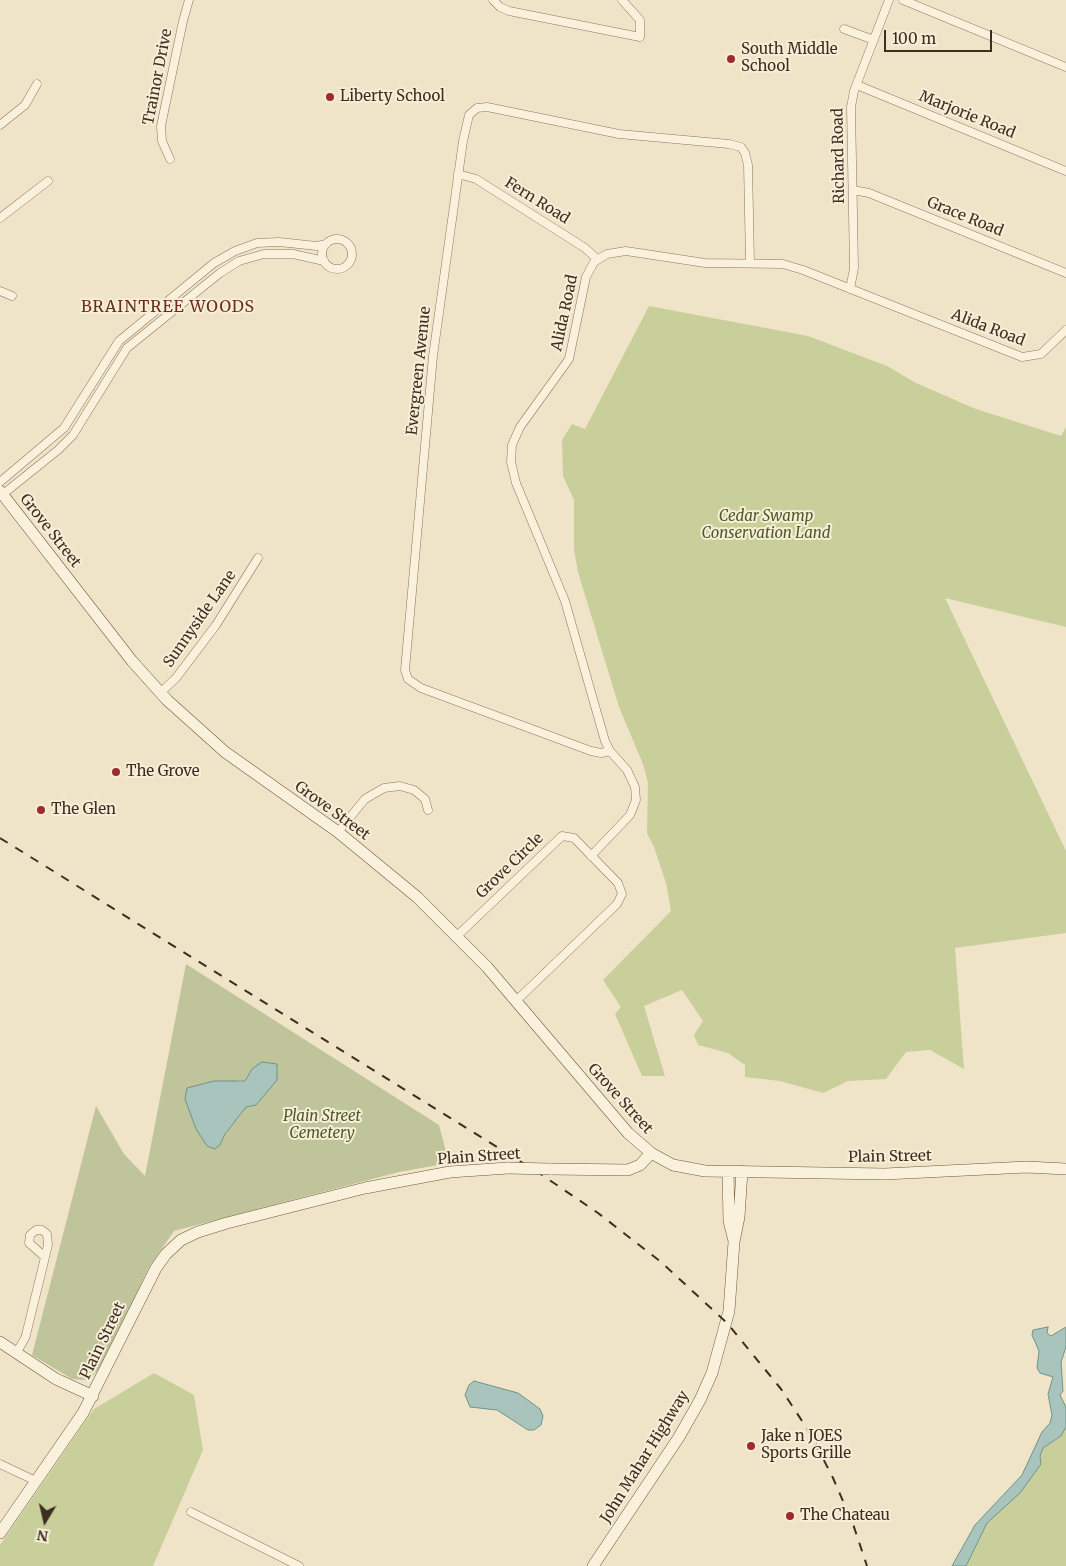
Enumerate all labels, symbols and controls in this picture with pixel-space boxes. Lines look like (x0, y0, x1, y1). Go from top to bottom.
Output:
scale bar (886, 20, 994, 52)
street label: Trainor Drive (140, 27, 176, 127)
text: 100 m (892, 29, 936, 48)
place label: South Middle School (741, 41, 838, 76)
marker: South Middle School (725, 53, 737, 65)
street label: Marjorie Road (916, 87, 1018, 143)
place label: Liberty School (340, 88, 445, 106)
marker: Liberty School (324, 91, 336, 103)
street label: Richard Road (829, 108, 849, 204)
street label: Fern Road (501, 174, 573, 228)
street label: Grace Road (924, 194, 1006, 240)
street label: Alida Road (548, 273, 582, 353)
district label: BRAINTREE WOODS (79, 297, 257, 317)
street label: Evergreen Avenue (403, 306, 435, 436)
street label: Alida Road (949, 306, 1027, 350)
street label: Grove Street (16, 491, 84, 571)
park label: Cedar Swamp Conservation Land (701, 508, 831, 543)
street label: Sunnyside Lane (160, 567, 240, 671)
place label: The Grove (126, 763, 200, 781)
marker: The Grove (110, 766, 122, 778)
street label: Grove Street (291, 778, 373, 844)
place label: The Glen (51, 801, 116, 819)
marker: The Glen (35, 804, 47, 816)
street label: Grove Circle (473, 830, 547, 902)
street label: Grove Street (584, 1060, 656, 1138)
park label: Plain Street Cemetery (283, 1108, 361, 1143)
street label: Plain Street (437, 1145, 521, 1169)
street label: Plain Street (848, 1147, 932, 1167)
street label: Plain Street (77, 1300, 129, 1382)
street label: John Mahar Highway (597, 1388, 693, 1526)
place label: Jake n JOES Sports Grille (761, 1428, 851, 1463)
marker: Jake n JOES Sports Grille (745, 1440, 757, 1452)
north arrow (20, 1496, 70, 1546)
place label: The Chateau (800, 1507, 890, 1525)
marker: The Chateau (784, 1510, 796, 1522)
text: N (36, 1526, 50, 1546)

